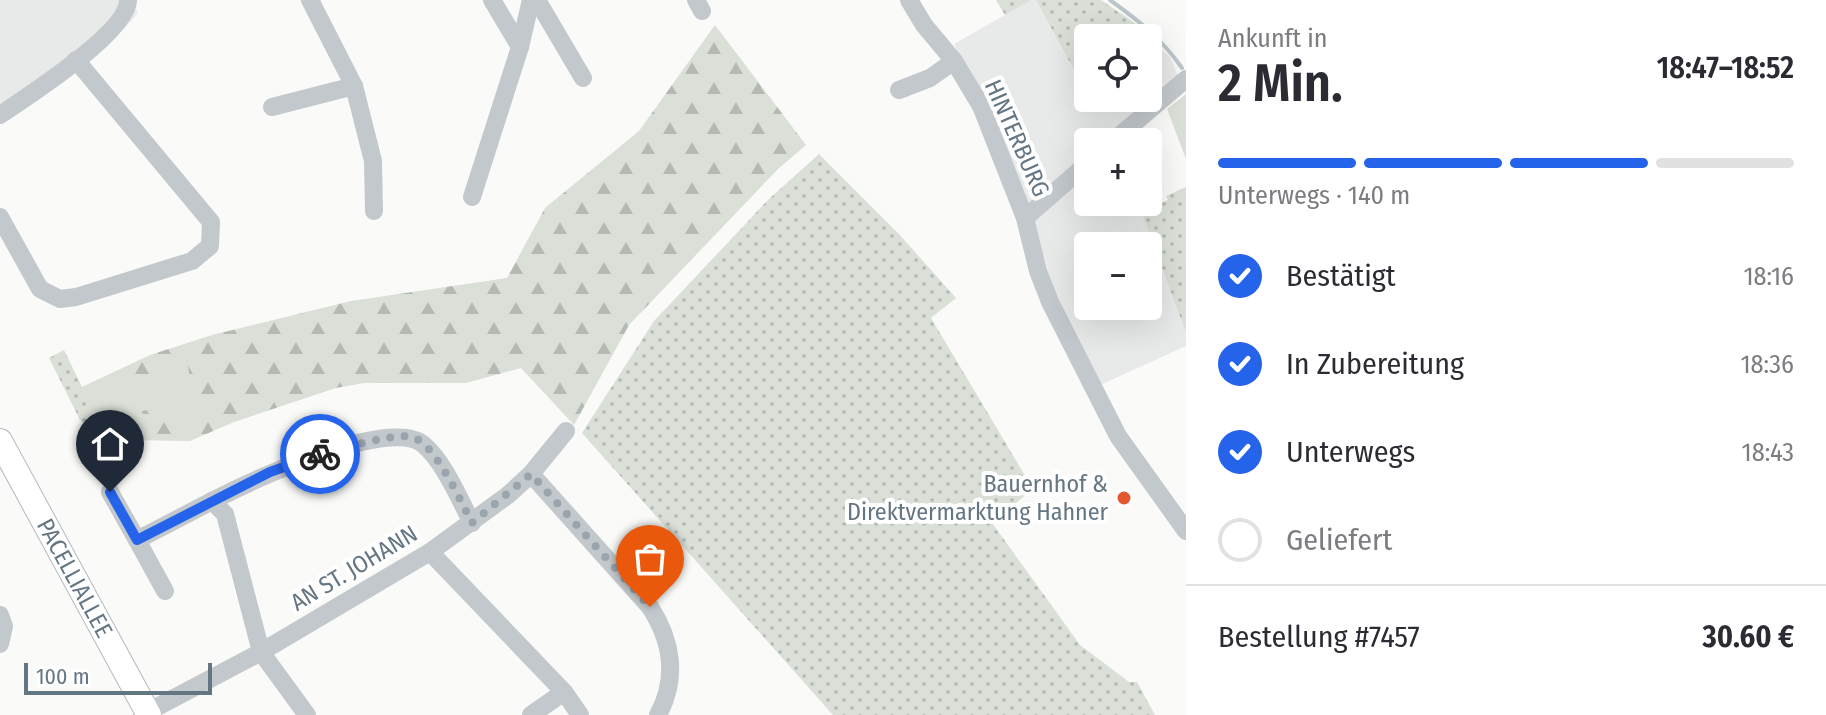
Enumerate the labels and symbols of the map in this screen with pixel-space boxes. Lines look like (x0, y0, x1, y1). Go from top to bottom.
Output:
street label: HINTERBURG (979, 75, 1055, 201)
pin (76, 410, 144, 492)
courier (280, 414, 360, 494)
place label: Bauernhof & Direktvermarktung Hahner (847, 470, 1109, 526)
marker: Bauernhof & Direktvermarktung Hahner (1115, 489, 1133, 507)
street label: PACELLIALLEE (31, 514, 118, 642)
street label: AN ST. JOHANN (286, 519, 422, 617)
pin (616, 525, 684, 607)
scale bar (24, 659, 212, 695)

